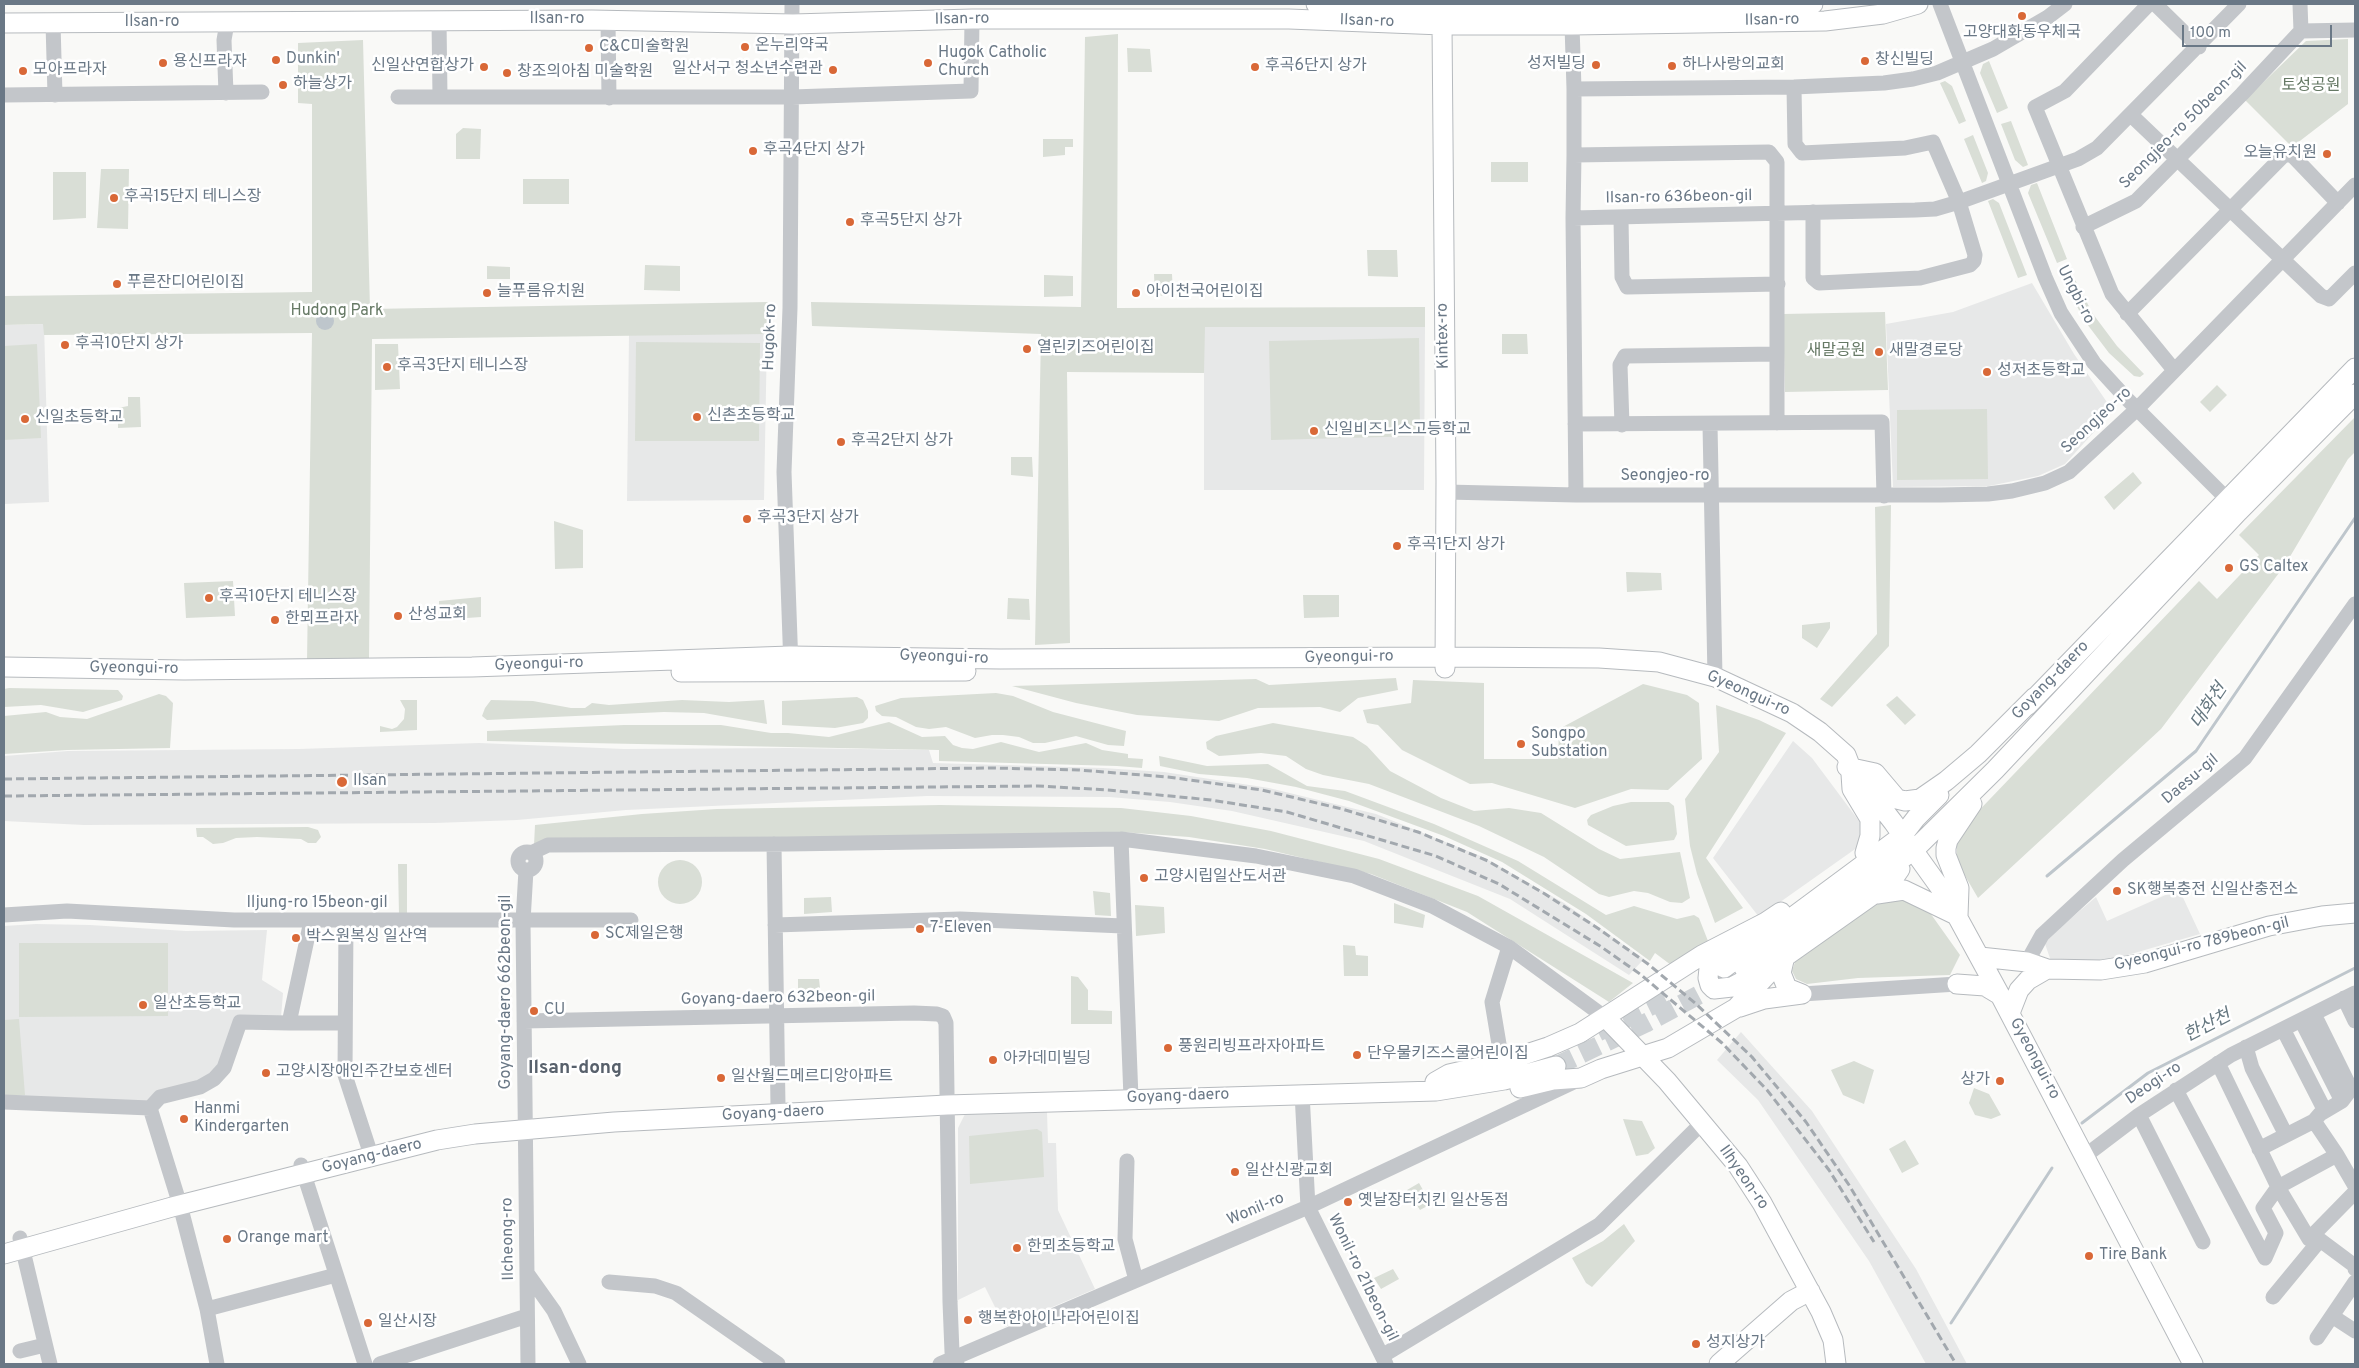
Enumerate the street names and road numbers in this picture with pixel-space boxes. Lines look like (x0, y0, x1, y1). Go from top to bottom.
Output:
street label: Ilsan-ro (530, 10, 584, 30)
street label: Ilsan-ro (934, 10, 990, 30)
street label: Ilsan-ro (1339, 11, 1395, 33)
street label: Ilsan-ro (1744, 11, 1800, 31)
street label: Ilsan-ro (125, 13, 179, 33)
street label: Seongjeo-ro 50beon-gil (2116, 58, 2252, 194)
street label: Ilsan-ro 636beon-gil (1605, 187, 1753, 209)
street label: Ungbi-ro (2052, 262, 2098, 328)
street label: Hugok-ro (760, 303, 782, 371)
street label: Kintex-ro (1434, 303, 1454, 369)
street label: Seongjeo-ro (2058, 384, 2136, 458)
street label: Seongjeo-ro (1621, 467, 1709, 487)
street label: Goyang-daero (2008, 637, 2094, 725)
street label: Gyeongui-ro (899, 647, 989, 669)
street label: Gyeongui-ro (1304, 648, 1394, 668)
street label: Gyeongui-ro (494, 654, 584, 676)
street label: Gyeongui-ro (89, 659, 179, 679)
street label: Gyeongui-ro (1703, 667, 1793, 721)
street label: Daesu-gil (2159, 751, 2223, 809)
street label: Iljung-ro 15beon-gil (246, 894, 388, 914)
street label: Goyang-daero 662beon-gil (497, 895, 517, 1089)
street label: Gyeongui-ro 789beon-gil (2113, 914, 2291, 976)
street label: Goyang-daero 632beon-gil (680, 988, 876, 1010)
street label: Gyeongui-ro (2005, 1015, 2063, 1103)
street label: Deogi-ro (2123, 1058, 2185, 1110)
street label: Goyang-daero (1126, 1086, 1230, 1108)
street label: Goyang-daero (721, 1102, 825, 1126)
street label: Goyang-daero (320, 1135, 424, 1179)
street label: Ilhyeon-ro (1714, 1142, 1772, 1214)
street label: Wonil-ro (1224, 1189, 1288, 1231)
street label: Ilcheong-ro (499, 1197, 519, 1281)
street label: Wonil-ro 21beon-gil (1323, 1211, 1401, 1345)

